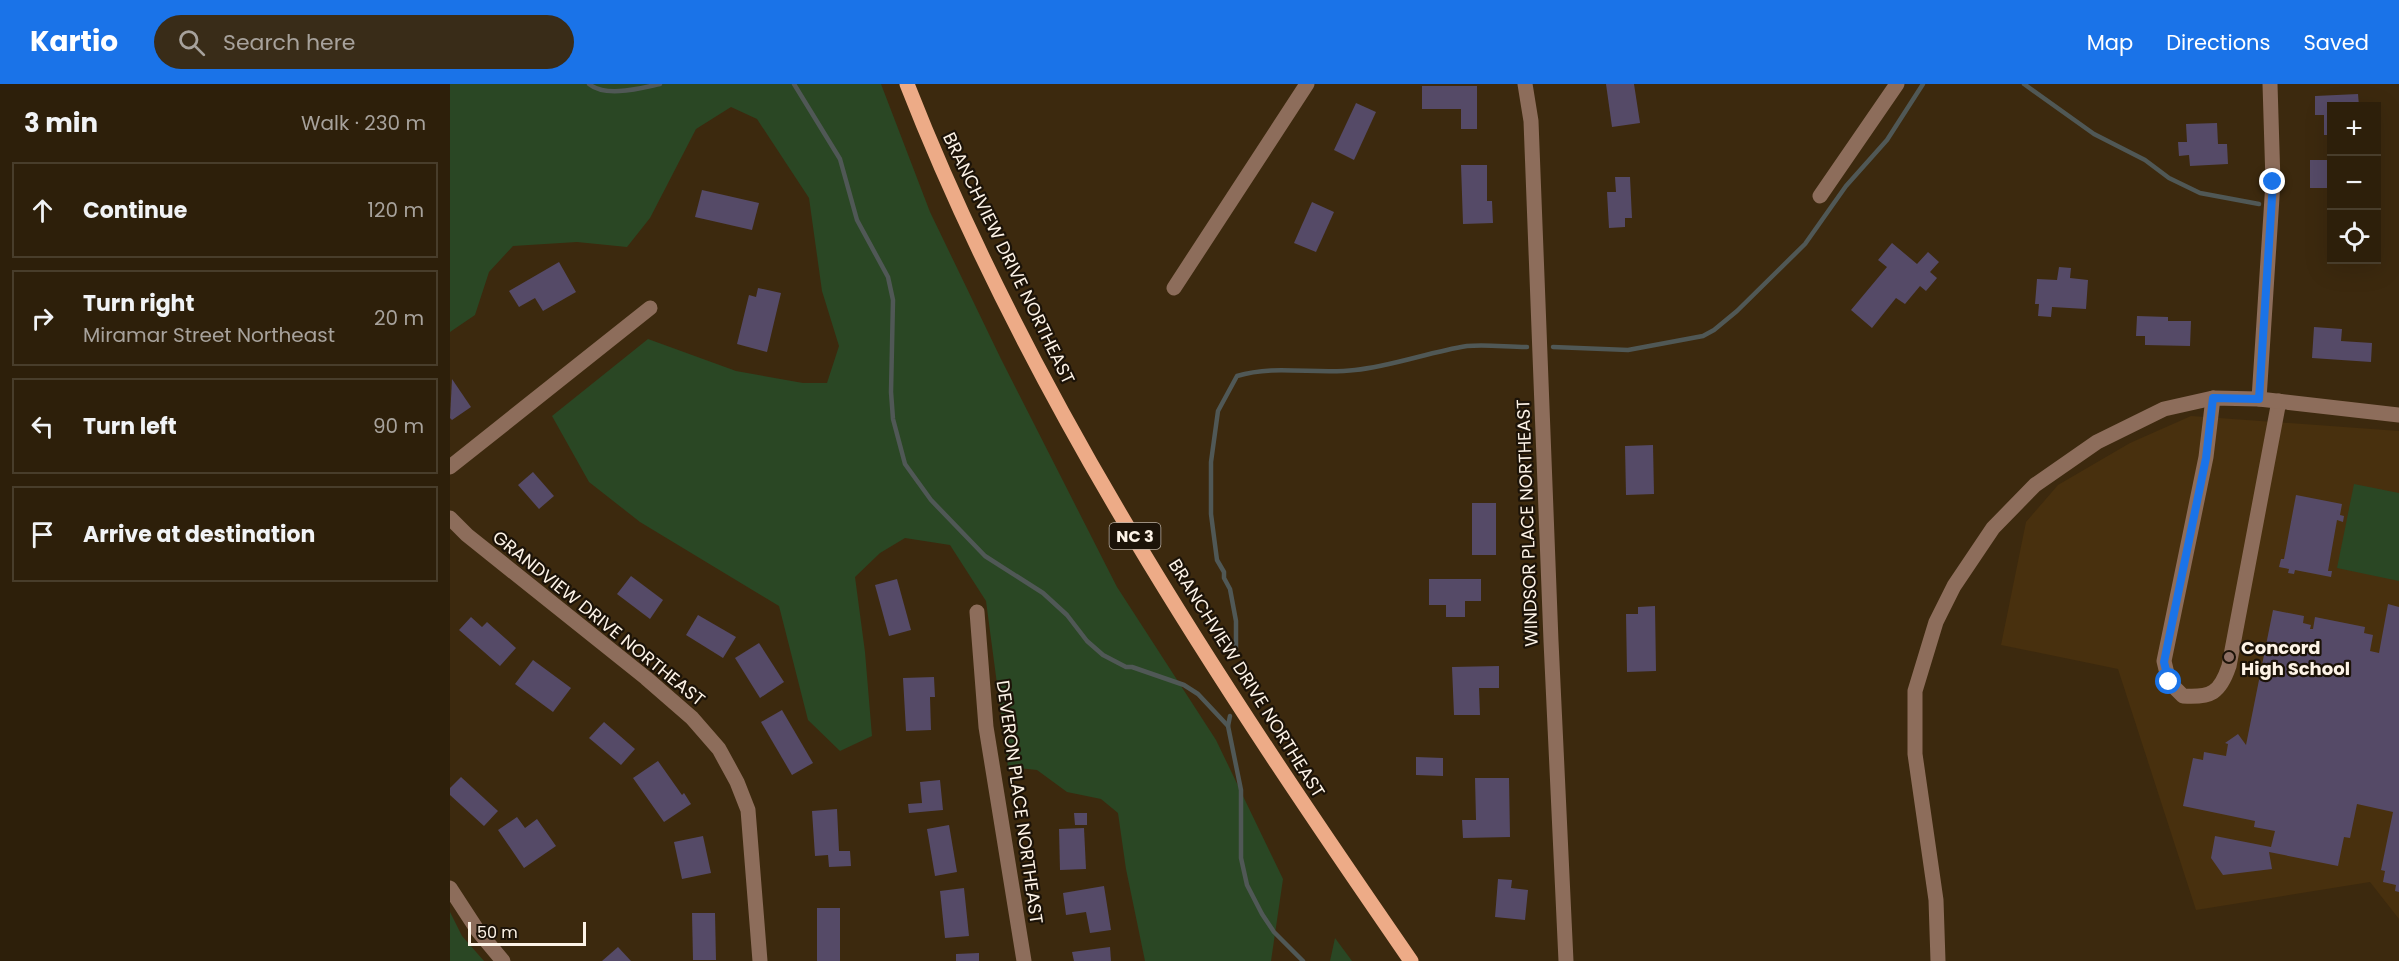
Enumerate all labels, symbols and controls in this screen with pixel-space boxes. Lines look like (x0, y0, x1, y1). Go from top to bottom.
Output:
search box (154, 15, 574, 69)
text: Kartio (30, 22, 118, 61)
icon: search (175, 26, 208, 59)
text: Search here (223, 27, 356, 58)
text: Map (2087, 28, 2133, 57)
text: Directions (2166, 28, 2270, 57)
text: Saved (2303, 28, 2369, 57)
map controls (2327, 102, 2381, 264)
button: + (2327, 102, 2381, 156)
text: 3 min (24, 105, 98, 141)
text: Walk · 230 m (301, 109, 426, 137)
street label: BRANCHVIEW DRIVE NORTHEAST (937, 128, 1081, 388)
button: − (2327, 156, 2381, 210)
route end (2259, 168, 2285, 194)
icon: ahead (26, 194, 59, 227)
text: Continue (83, 195, 187, 226)
text: 120 m (368, 196, 424, 224)
button: locate (2327, 210, 2381, 264)
text: Turn right (83, 288, 194, 319)
icon: right (26, 302, 59, 335)
text: 20 m (374, 304, 424, 332)
text: Miramar Street Northeast (83, 321, 335, 349)
street label: WINDSOR PLACE NORTHEAST (1510, 399, 1544, 647)
icon: left (26, 410, 59, 443)
text: Turn left (83, 411, 177, 442)
text: 90 m (373, 412, 424, 440)
icon: arrive (26, 518, 59, 551)
text: Arrive at destination (83, 519, 315, 550)
road number: NC 3 (1110, 523, 1160, 549)
street label: GRANDVIEW DRIVE NORTHEAST (488, 524, 711, 712)
street label: BRANCHVIEW DRIVE NORTHEAST (1163, 554, 1331, 802)
place label: Concord High School (2241, 635, 2350, 681)
marker: Concord High School (2222, 650, 2236, 664)
route start (2155, 668, 2181, 694)
street label: DEVERON PLACE NORTHEAST (991, 679, 1050, 926)
scale bar (468, 919, 586, 946)
text: 50 m (477, 921, 518, 944)

